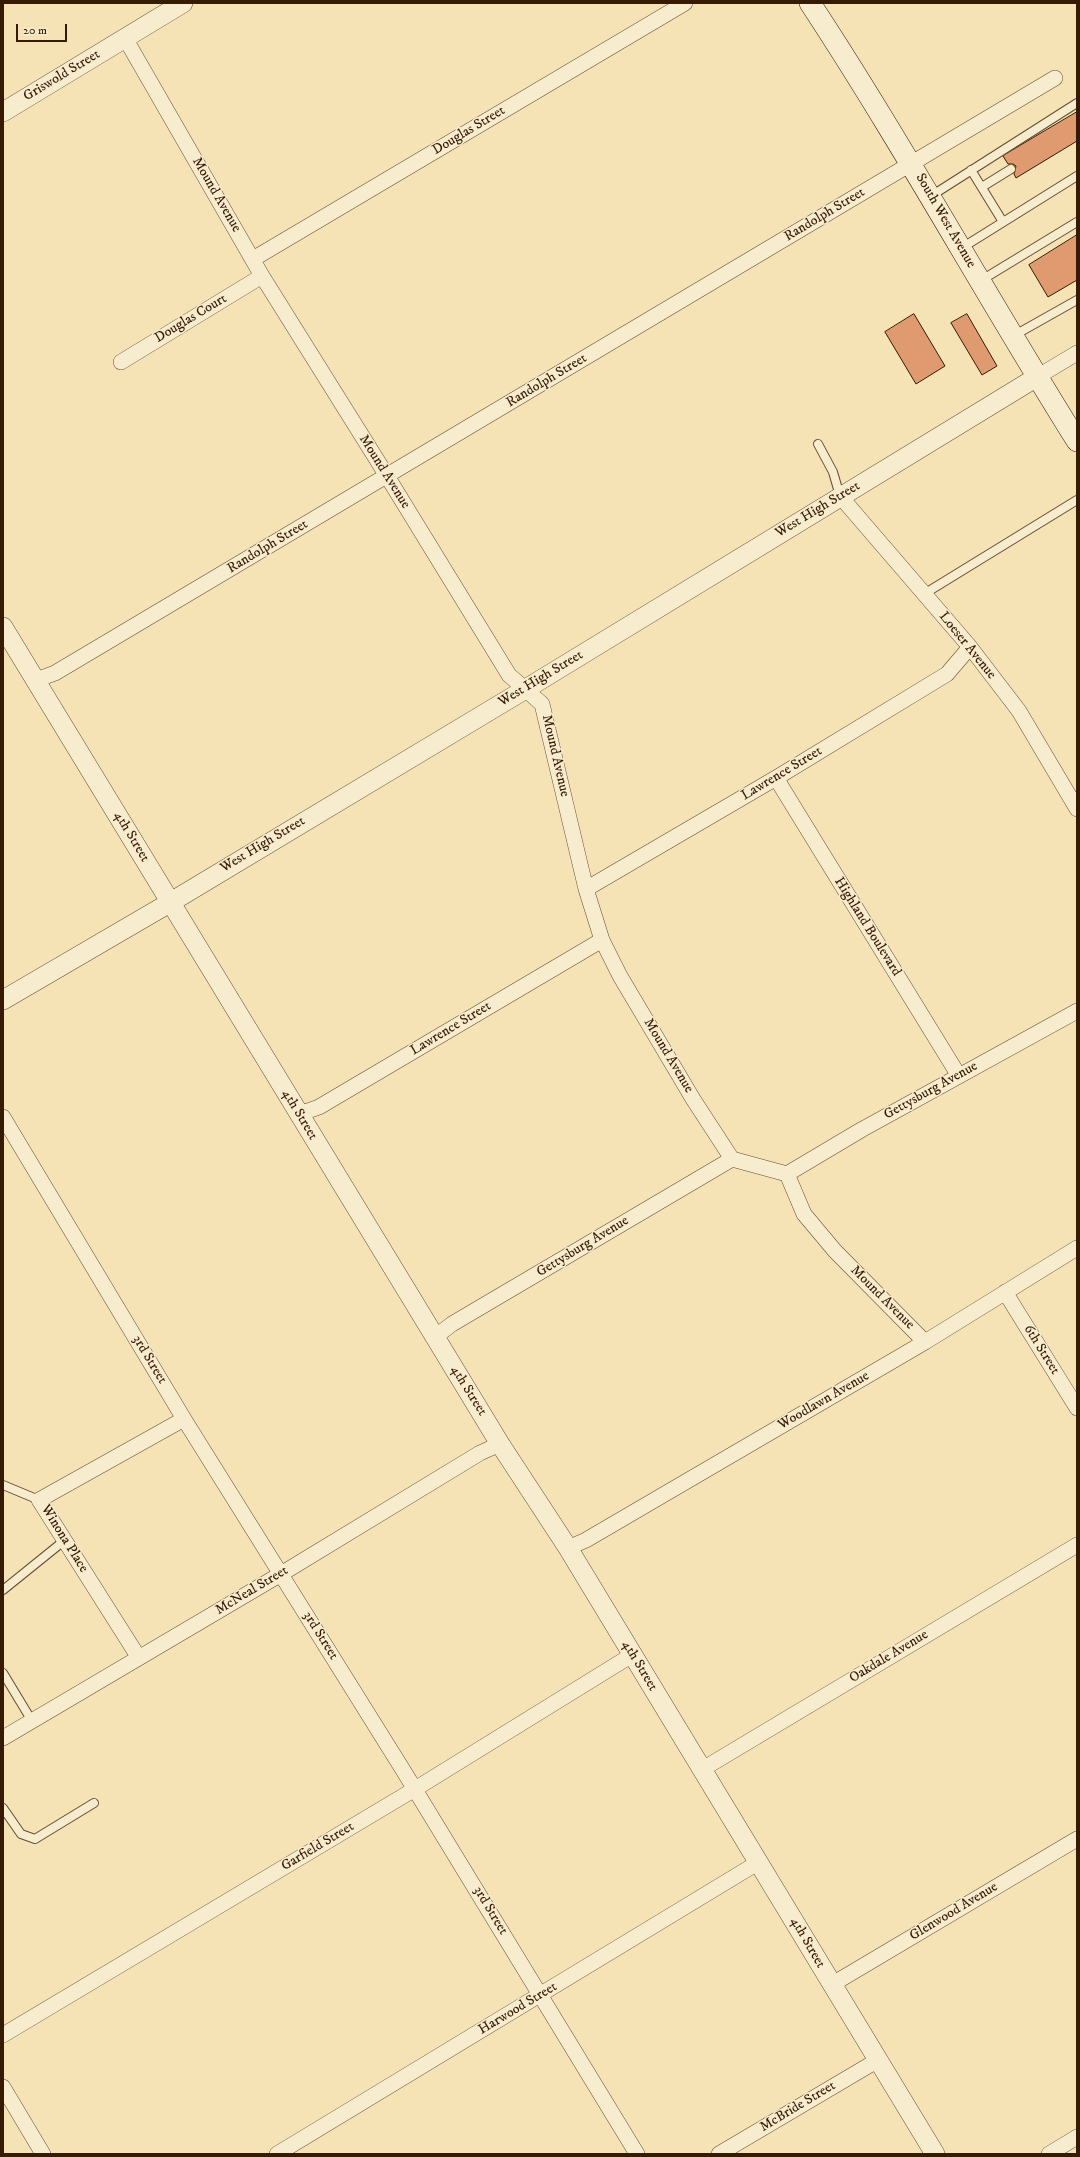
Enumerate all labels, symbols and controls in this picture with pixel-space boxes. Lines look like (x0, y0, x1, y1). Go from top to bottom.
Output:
scale bar (18, 16, 69, 42)
text: 20 m (23, 23, 47, 38)
street label: Griswold Street (21, 47, 103, 105)
street label: Douglas Street (430, 103, 508, 159)
street label: Mound Avenue (188, 155, 244, 235)
street label: South West Avenue (911, 171, 979, 271)
street label: Randolph Street (782, 184, 868, 246)
street label: Douglas Court (152, 291, 230, 347)
street label: Randolph Street (504, 350, 590, 412)
street label: Mound Avenue (355, 432, 413, 512)
street label: West High Street (773, 478, 863, 542)
street label: Randolph Street (225, 516, 311, 578)
street label: Loeser Avenue (935, 609, 999, 683)
street label: West High Street (496, 647, 586, 711)
street label: Mound Avenue (537, 713, 573, 799)
street label: Lawrence Street (739, 743, 825, 805)
street label: 4th Street (109, 809, 153, 865)
street label: West High Street (218, 813, 308, 877)
street label: Highland Boulevard (830, 874, 904, 980)
street label: Lawrence Street (408, 998, 494, 1060)
street label: Mound Avenue (639, 1016, 697, 1096)
street label: Gettysburg Avenue (881, 1058, 981, 1124)
street label: 4th Street (277, 1087, 321, 1143)
street label: Gettysburg Avenue (534, 1213, 632, 1281)
street label: Mound Avenue (846, 1262, 918, 1334)
street label: 6th Street (1019, 1322, 1063, 1378)
street label: 3rd Street (128, 1333, 170, 1387)
street label: 4th Street (446, 1363, 490, 1419)
street label: Woodlawn Avenue (775, 1368, 873, 1434)
street label: Winona Place (37, 1502, 91, 1576)
street label: McNeal Street (213, 1563, 291, 1619)
street label: 3rd Street (299, 1609, 341, 1663)
street label: Oakdale Avenue (847, 1627, 931, 1687)
street label: 4th Street (617, 1638, 661, 1694)
street label: Garfield Street (279, 1819, 357, 1875)
street label: Glenwood Avenue (907, 1879, 1001, 1945)
street label: 3rd Street (469, 1884, 511, 1938)
street label: 4th Street (786, 1915, 828, 1971)
street label: Harwood Street (476, 1979, 560, 2039)
street label: McBride Street (757, 2078, 839, 2136)

